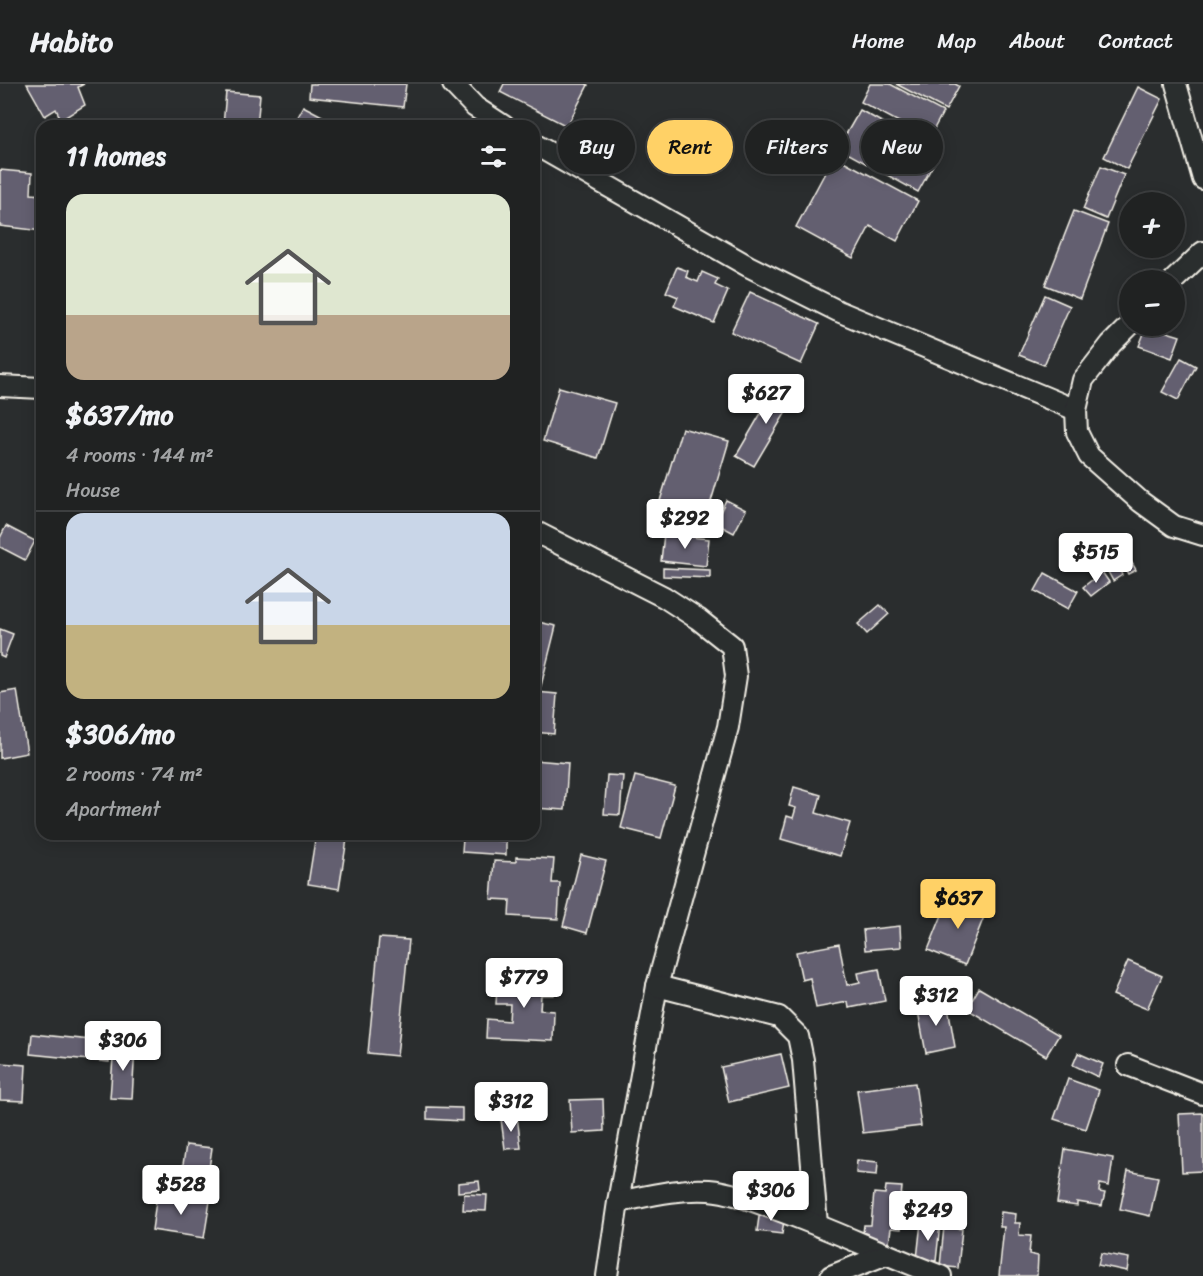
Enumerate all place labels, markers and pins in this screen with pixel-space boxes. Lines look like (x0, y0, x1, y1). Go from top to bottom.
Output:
pin: $627 (730, 374, 802, 425)
pin: $292 (649, 499, 721, 550)
pin: $515 (1060, 533, 1132, 584)
pin: $637 (922, 879, 994, 930)
pin: $779 (488, 958, 560, 1009)
pin: $312 (900, 976, 972, 1027)
pin: $306 (87, 1021, 159, 1072)
pin: $312 (475, 1082, 547, 1133)
pin: $528 (145, 1165, 217, 1216)
pin: $306 (735, 1171, 807, 1222)
pin: $249 (892, 1191, 964, 1242)

